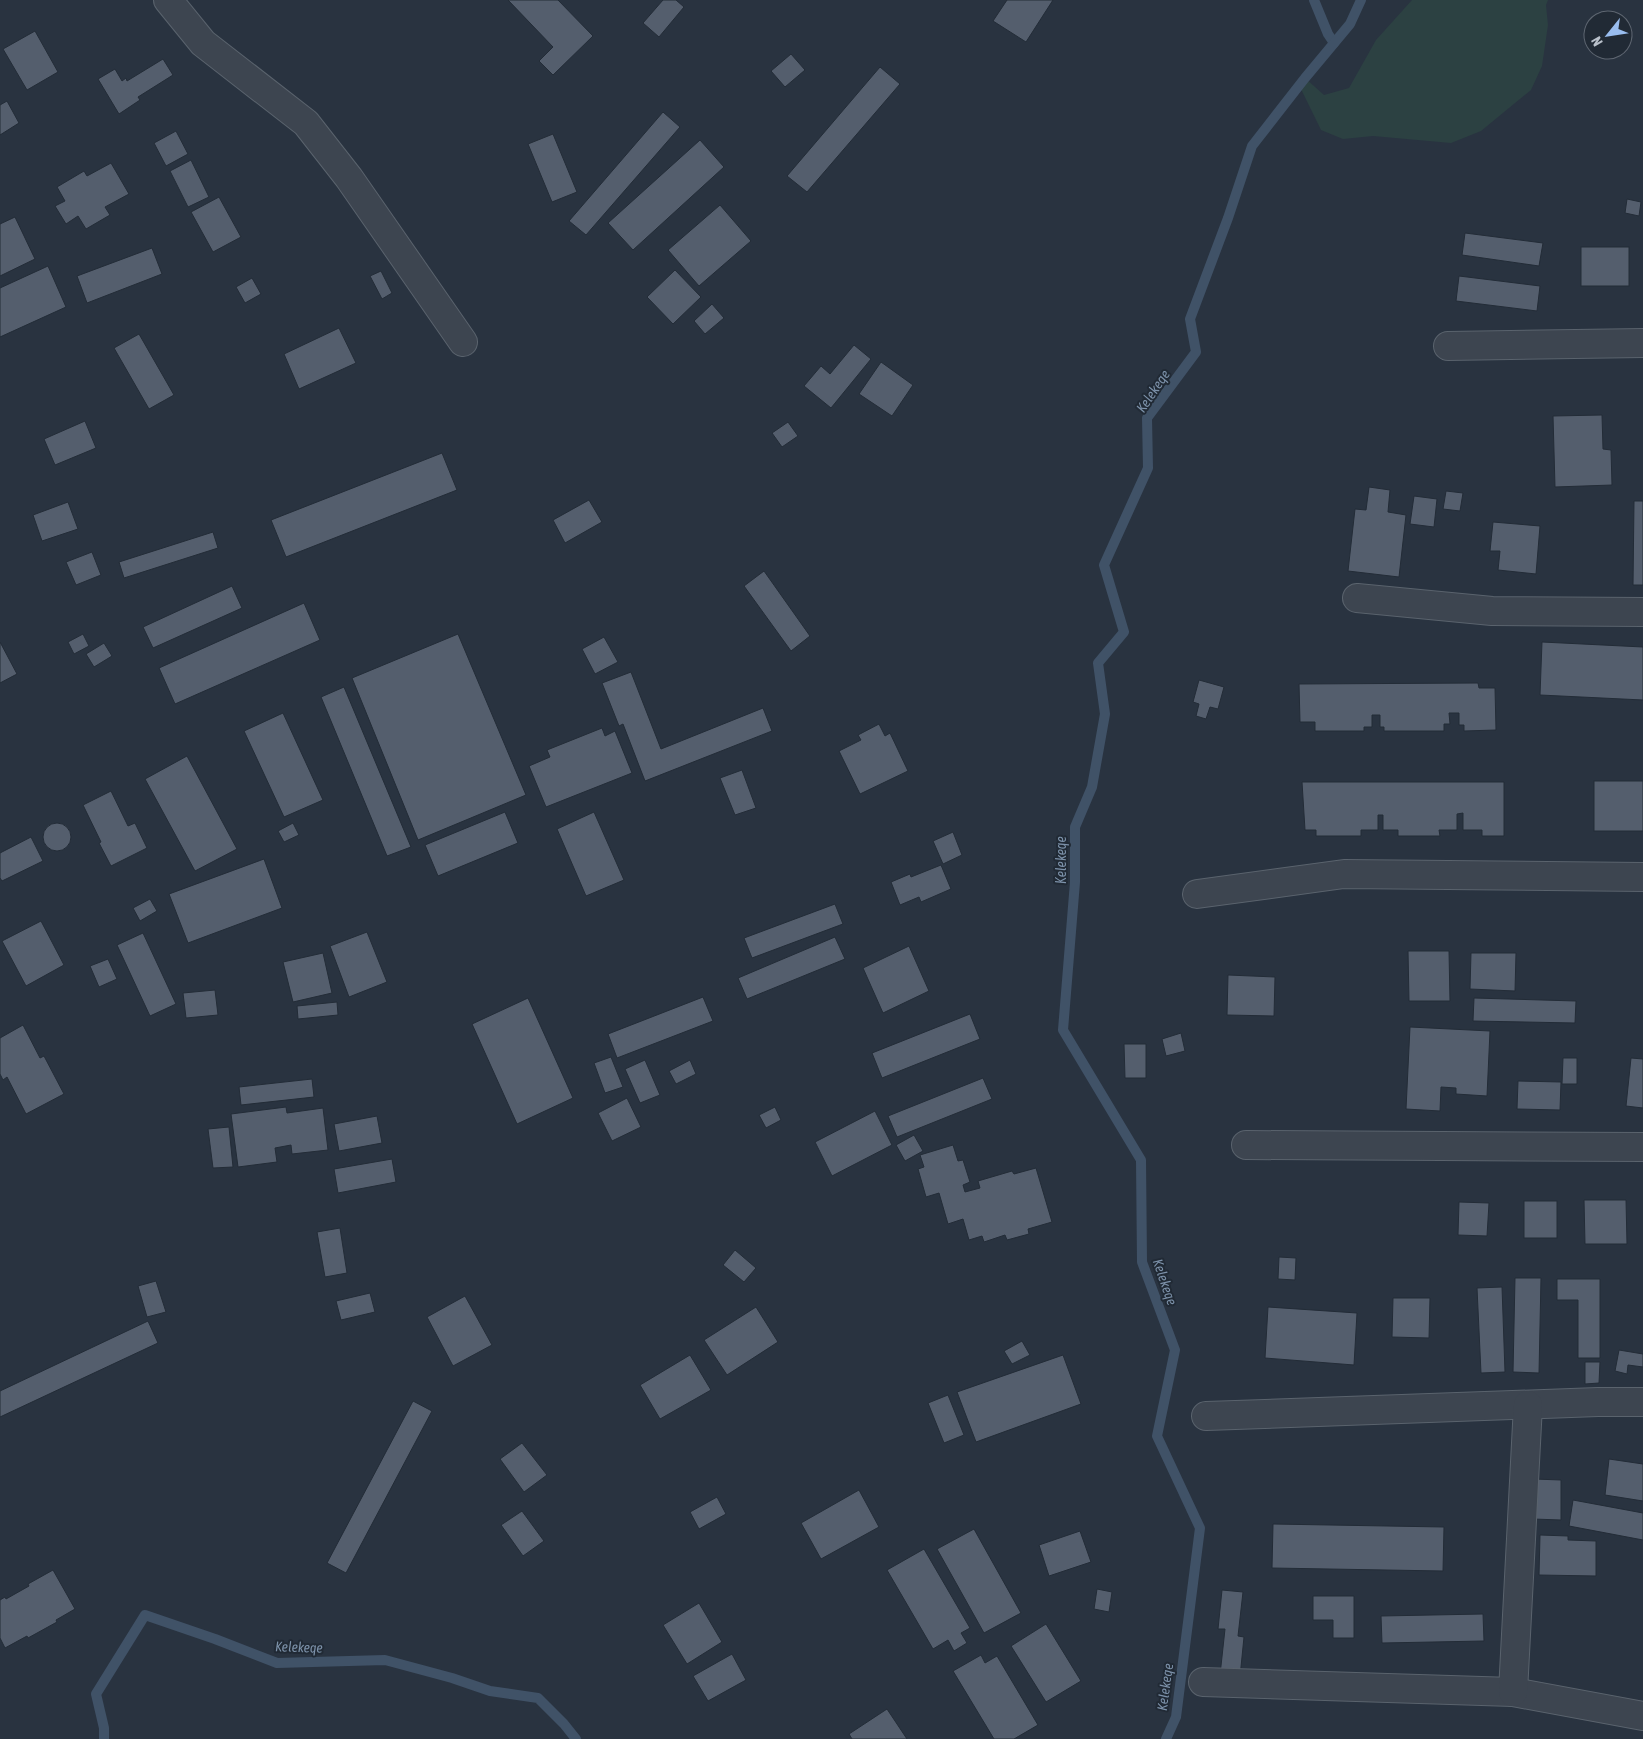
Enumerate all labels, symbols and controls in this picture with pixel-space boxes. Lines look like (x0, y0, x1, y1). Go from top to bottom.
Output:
north arrow (1583, 10, 1633, 60)
text: N (1588, 34, 1606, 49)
water label: Kelekeqe (1133, 367, 1173, 415)
water label: Kelekeqe (1053, 836, 1069, 884)
water label: Kelekeqe (1150, 1257, 1180, 1307)
water label: Kelekeqe (275, 1638, 323, 1656)
water label: Kelekeqe (1154, 1662, 1176, 1712)

